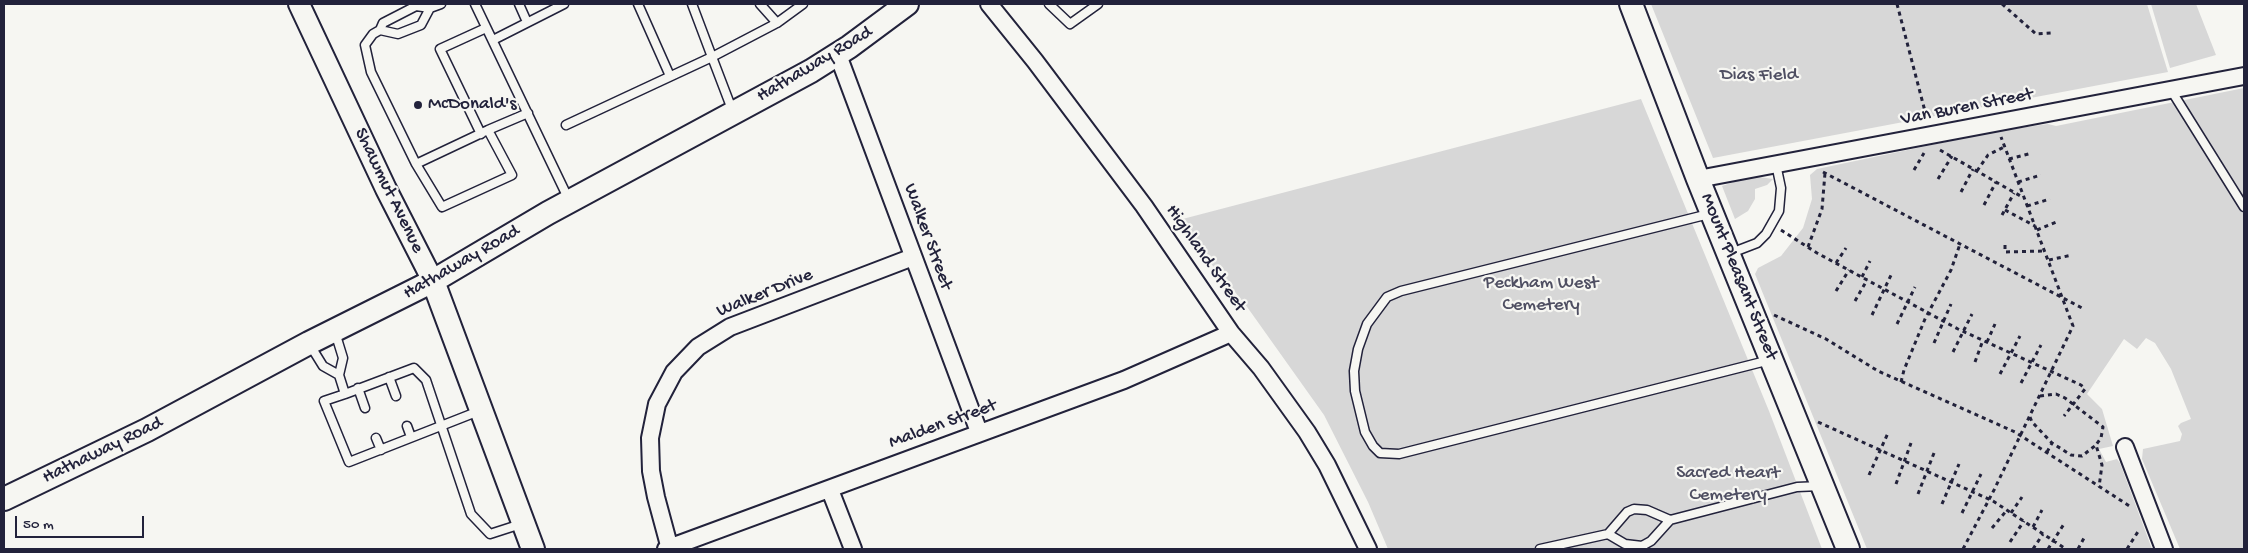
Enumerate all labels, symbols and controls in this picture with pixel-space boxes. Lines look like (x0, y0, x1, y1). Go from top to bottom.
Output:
street label: Hathaway Road (753, 22, 877, 108)
park label: Dias Field (1720, 65, 1798, 87)
street label: Van Buren Street (1899, 84, 2035, 132)
place label: McDonald's (428, 94, 517, 116)
marker: McDonald's (412, 99, 424, 111)
street label: Shawmut Avenue (348, 125, 428, 257)
street label: Walker Street (897, 181, 957, 293)
street label: Mount Pleasant Street (1694, 190, 1782, 364)
street label: Highland Street (1160, 201, 1250, 317)
street label: Hathaway Road (400, 220, 524, 306)
street label: Walker Drive (714, 264, 816, 324)
park label: Peckham West Cemetery (1484, 273, 1598, 317)
street label: Malden Street (886, 395, 1000, 455)
street label: Hathaway Road (39, 412, 167, 490)
park label: Sacred Heart Cemetery (1676, 463, 1780, 507)
scale bar (18, 506, 146, 538)
text: 50 m (23, 516, 54, 534)

